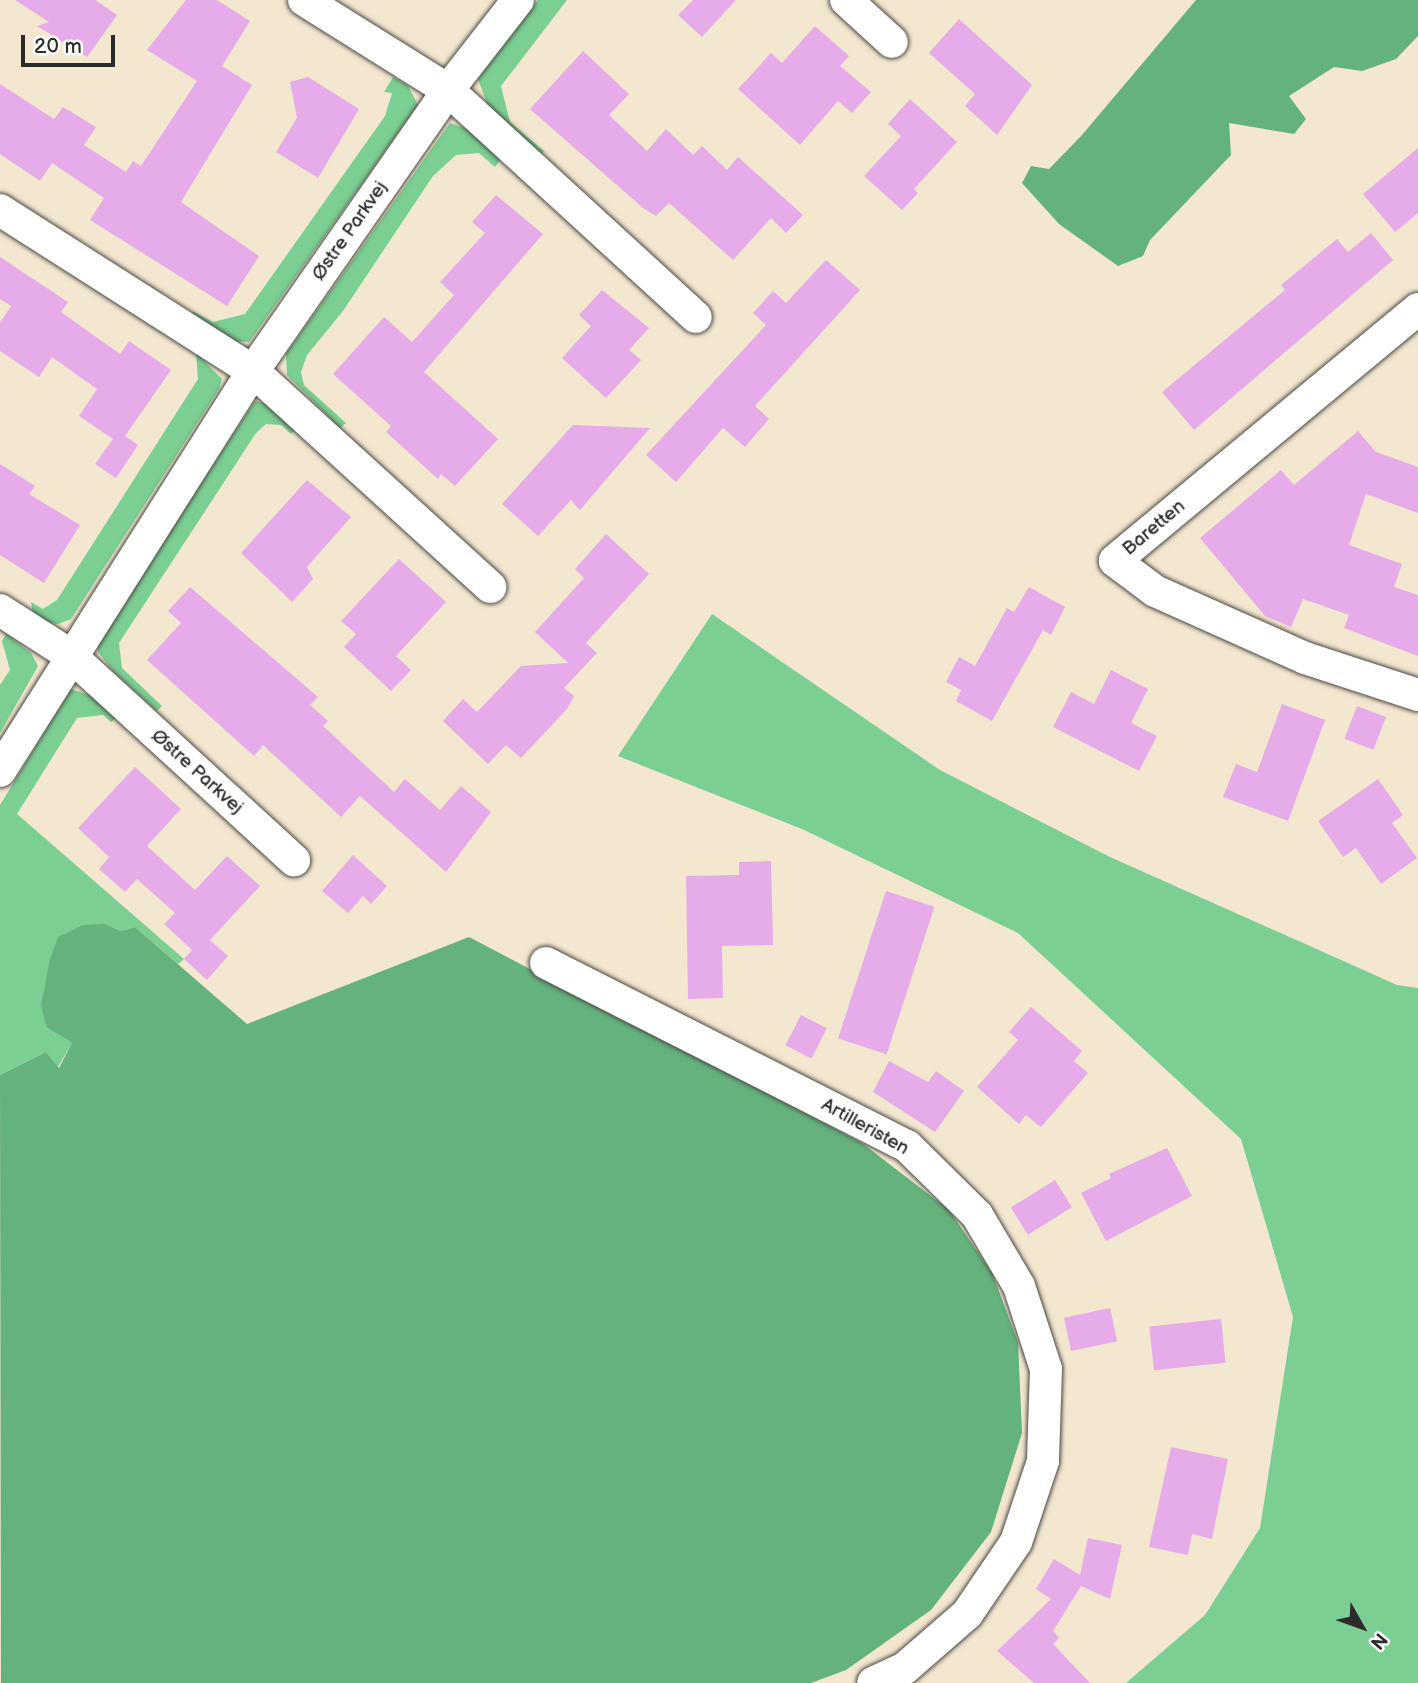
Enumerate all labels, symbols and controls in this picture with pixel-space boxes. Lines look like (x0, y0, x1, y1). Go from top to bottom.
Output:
scale bar (24, 21, 119, 65)
text: 20 m (34, 34, 82, 59)
street label: Østre Parkvej (307, 177, 393, 285)
street label: Baretten (1118, 495, 1190, 561)
street label: Østre Parkvej (146, 725, 248, 819)
street label: Artilleristen (817, 1094, 913, 1160)
north arrow (1327, 1592, 1397, 1662)
text: N (1365, 1628, 1392, 1654)

